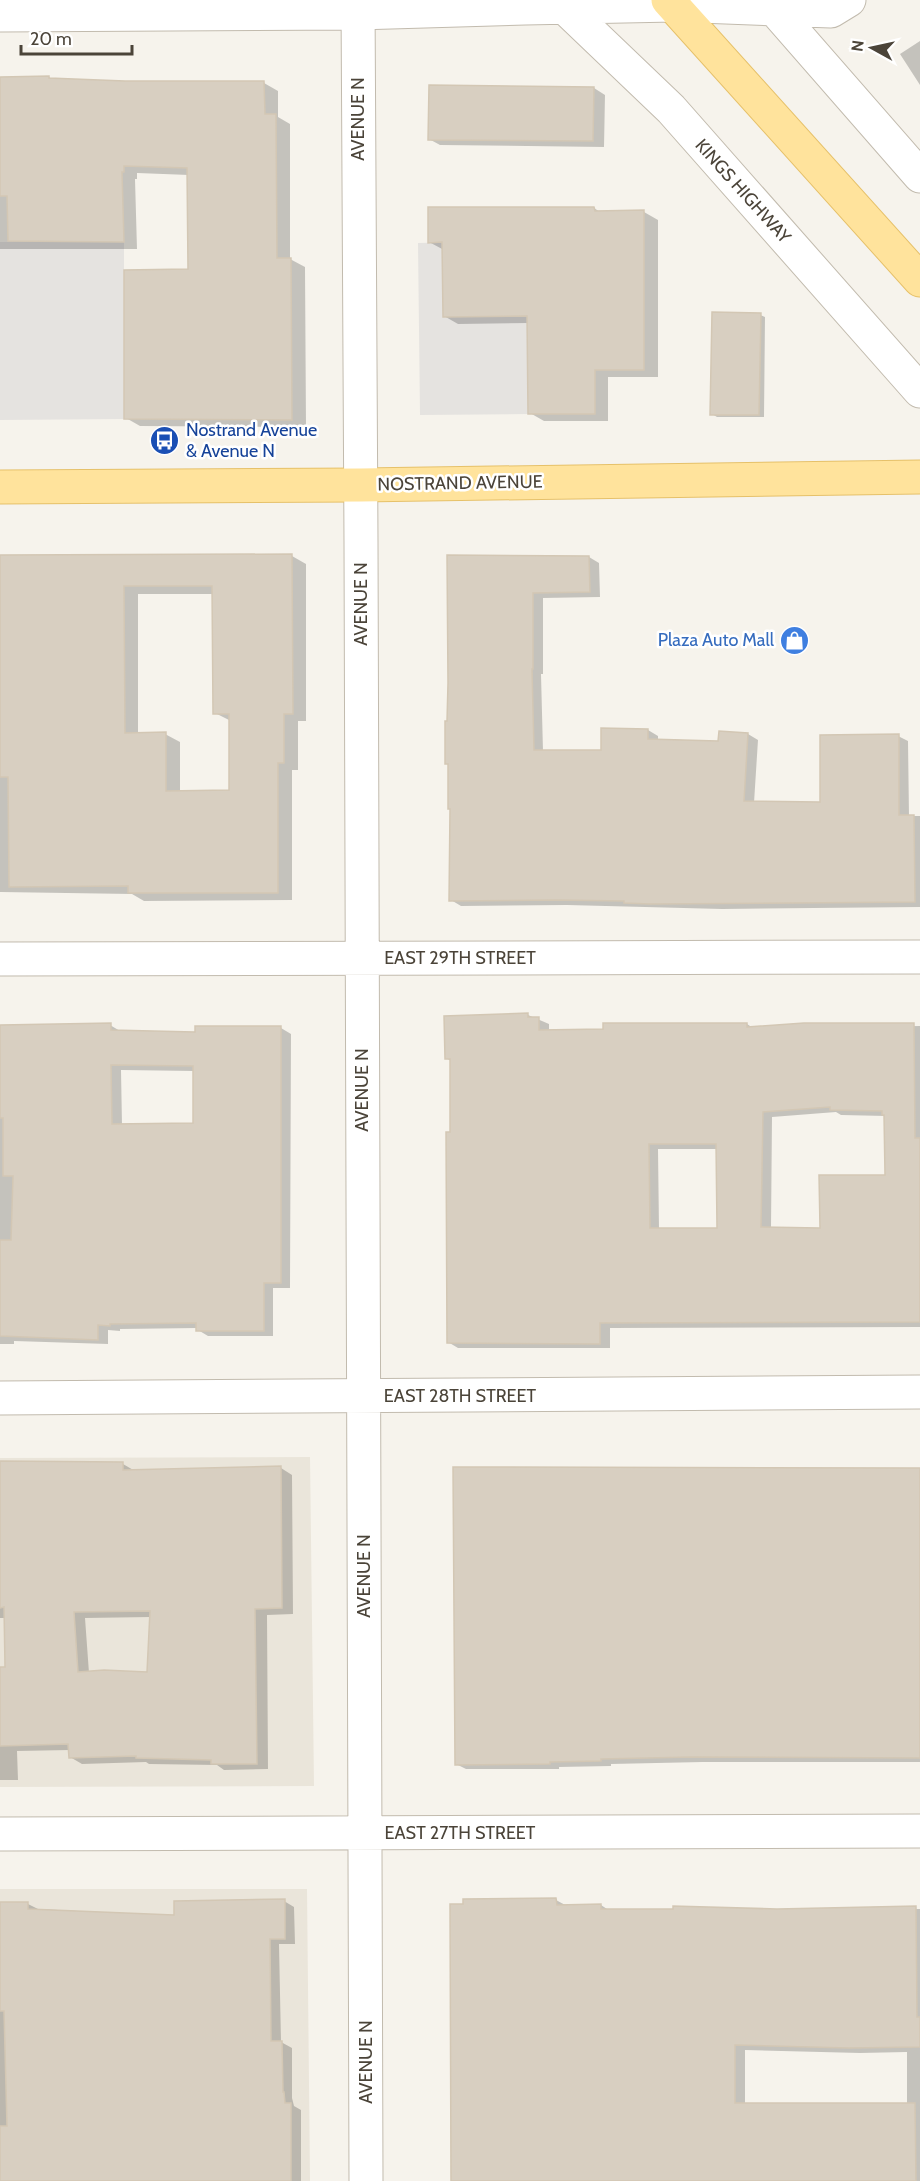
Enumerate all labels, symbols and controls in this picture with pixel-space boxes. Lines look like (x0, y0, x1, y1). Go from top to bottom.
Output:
scale bar (21, 18, 132, 56)
north arrow (842, 18, 902, 78)
text: 20 m (30, 28, 72, 50)
text: N (847, 39, 868, 53)
street label: AVENUE N (347, 77, 369, 161)
street label: KINGS HIGHWAY (690, 134, 796, 248)
place label: Nostrand Avenue & Avenue N (186, 419, 317, 462)
bus stop icon: Nostrand Avenue & Avenue N (149, 424, 181, 456)
street label: NOSTRAND AVENUE (377, 471, 543, 495)
street label: AVENUE N (350, 562, 372, 646)
shop icon: Plaza Auto Mall (779, 624, 811, 656)
place label: Plaza Auto Mall (658, 629, 775, 651)
street label: EAST 29TH STREET (384, 947, 536, 969)
street label: AVENUE N (351, 1048, 373, 1132)
street label: EAST 28TH STREET (384, 1385, 537, 1407)
street label: AVENUE N (353, 1534, 375, 1618)
street label: EAST 27TH STREET (385, 1822, 536, 1844)
street label: AVENUE N (355, 2020, 377, 2104)

